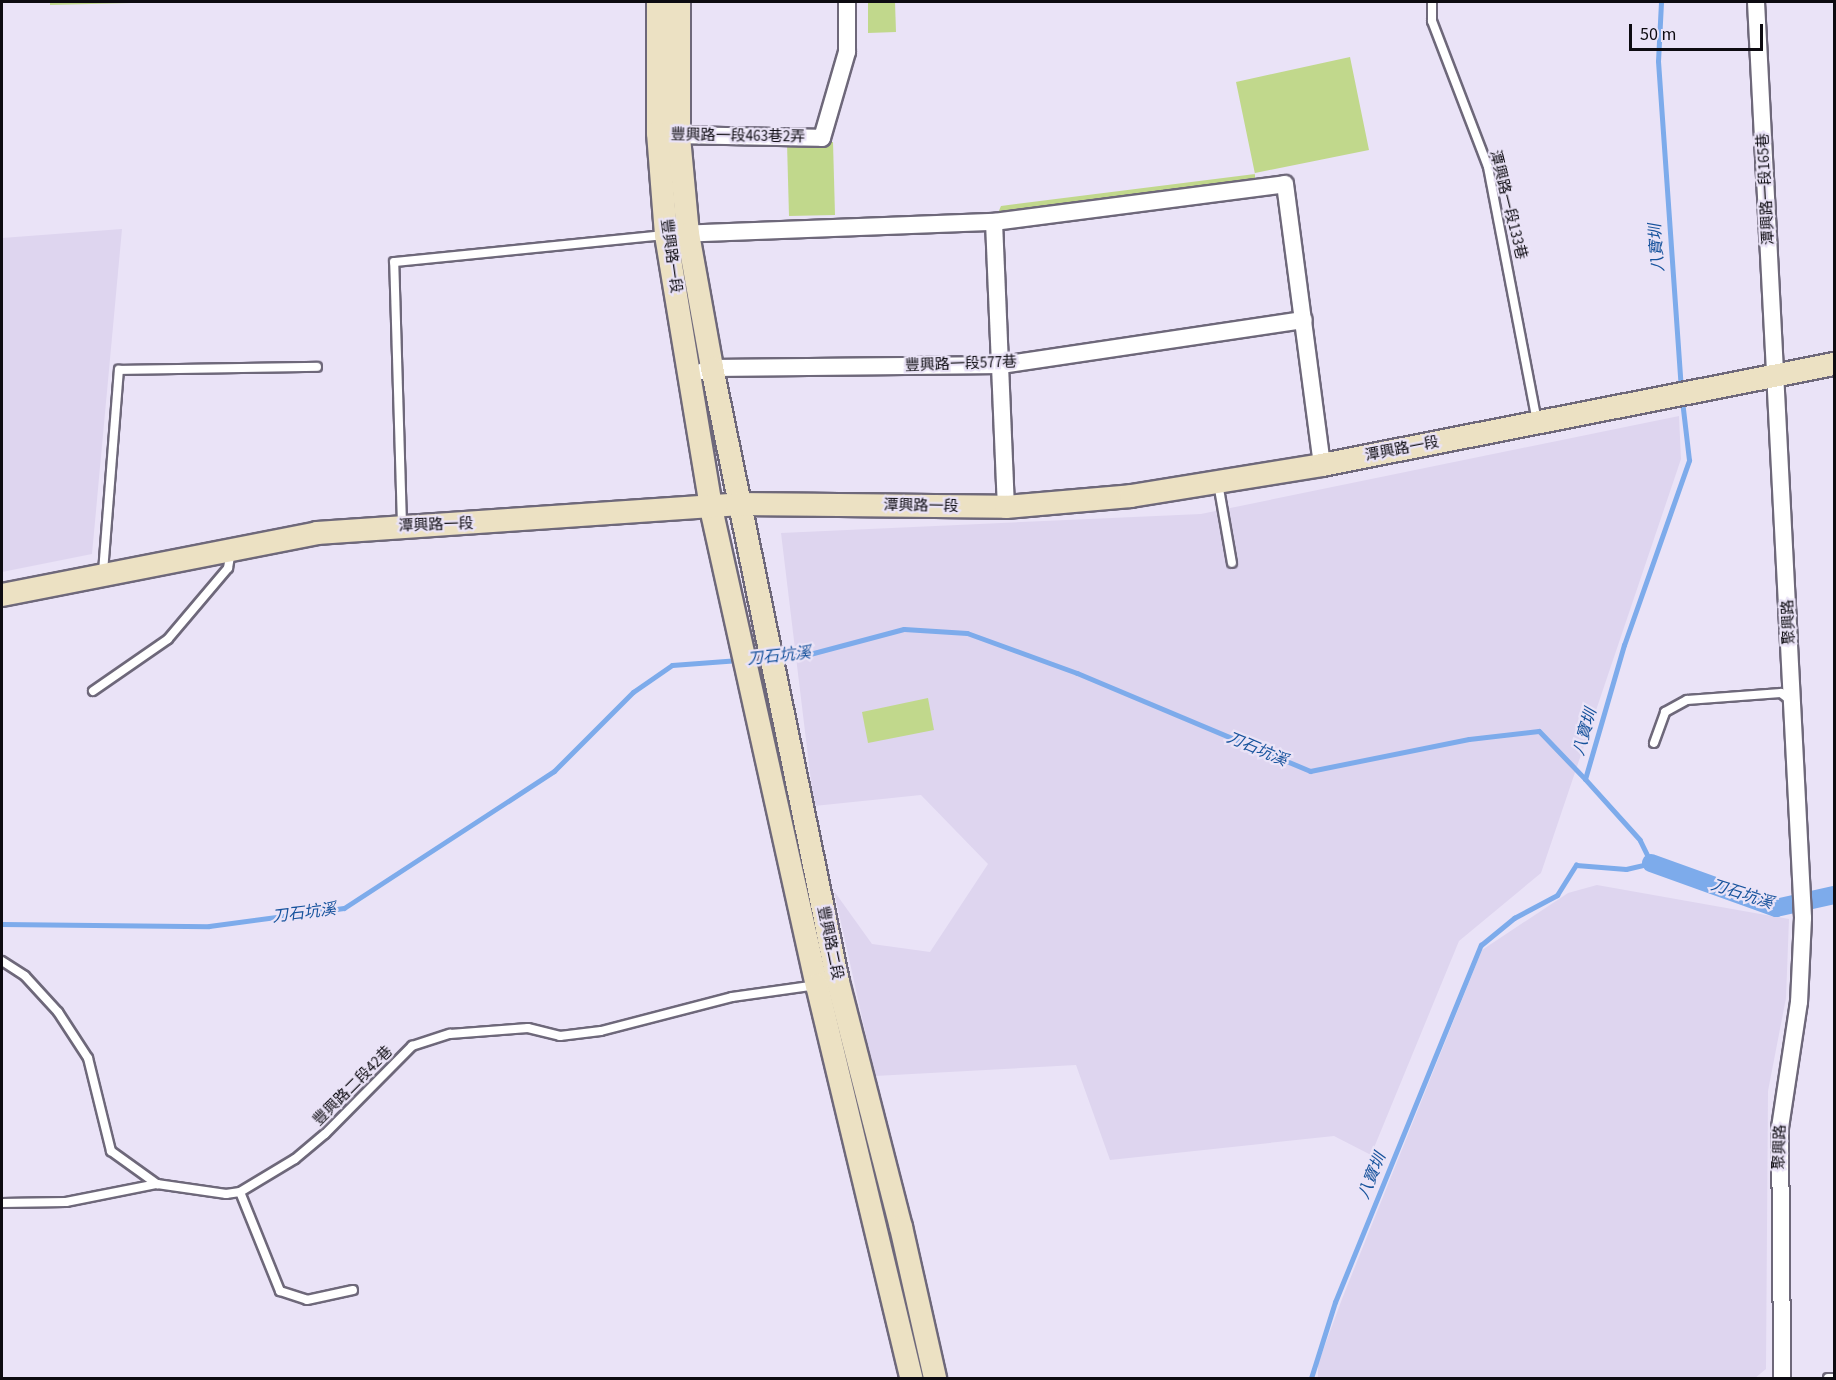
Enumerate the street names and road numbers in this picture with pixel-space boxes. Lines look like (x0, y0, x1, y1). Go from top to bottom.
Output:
street label: 豐興路一段463巷2弄 (670, 126, 806, 146)
street label: 潭興路一段165巷 (1754, 132, 1778, 246)
street label: 潭興路一段133巷 (1486, 148, 1530, 262)
street label: 豐興路一段 (657, 218, 685, 294)
street label: 豐興路一段577巷 (905, 353, 1017, 375)
street label: 潭興路一段 (1363, 433, 1441, 465)
street label: 潭興路一段 (883, 496, 959, 516)
street label: 潭興路一段 (398, 515, 474, 535)
street label: 聚興路 (1779, 599, 1799, 645)
street label: 豐興路二段 (813, 904, 847, 982)
street label: 豐興路二段42巷 (310, 1043, 396, 1129)
street label: 聚興路 (1771, 1124, 1789, 1170)

